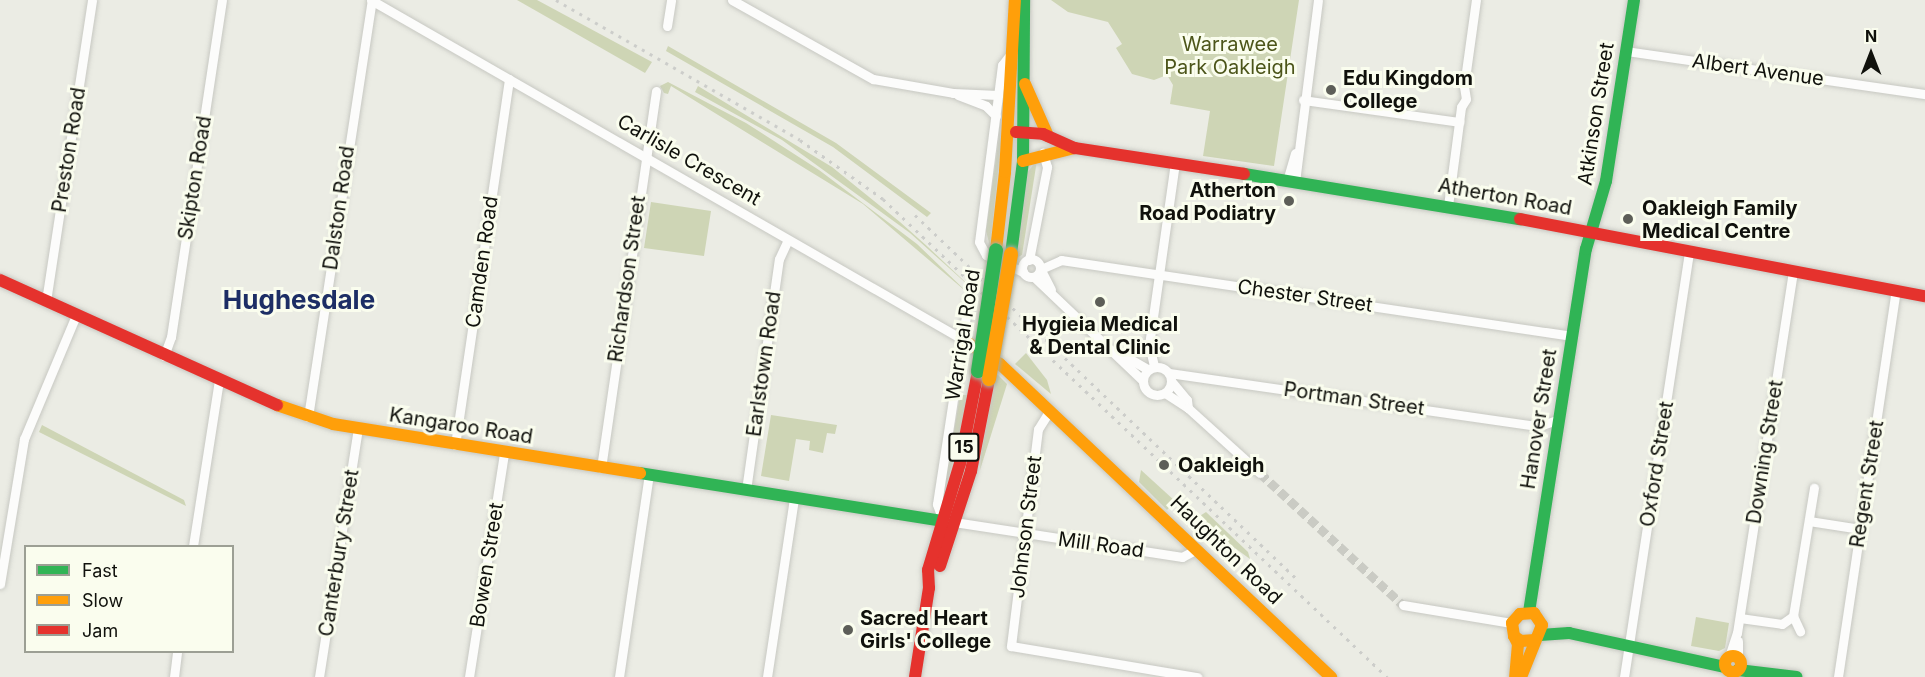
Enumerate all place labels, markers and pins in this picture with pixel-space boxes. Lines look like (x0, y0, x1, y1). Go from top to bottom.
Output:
place label: Edu Kingdom College (1343, 66, 1473, 113)
marker: Edu Kingdom College (1324, 83, 1338, 97)
place label: Atherton Road Podiatry (1139, 178, 1276, 225)
marker: Atherton Road Podiatry (1280, 192, 1298, 210)
place label: Oakleigh Family Medical Centre (1642, 196, 1798, 243)
marker: Oakleigh Family Medical Centre (1619, 210, 1637, 228)
marker: Hygieia Medical & Dental Clinic (1091, 293, 1109, 311)
place label: Hygieia Medical & Dental Clinic (1022, 313, 1178, 360)
place label: Oakleigh (1178, 453, 1264, 477)
marker: Oakleigh (1155, 456, 1173, 474)
place label: Sacred Heart Girls' College (860, 606, 991, 653)
marker: Sacred Heart Girls' College (841, 623, 855, 637)

